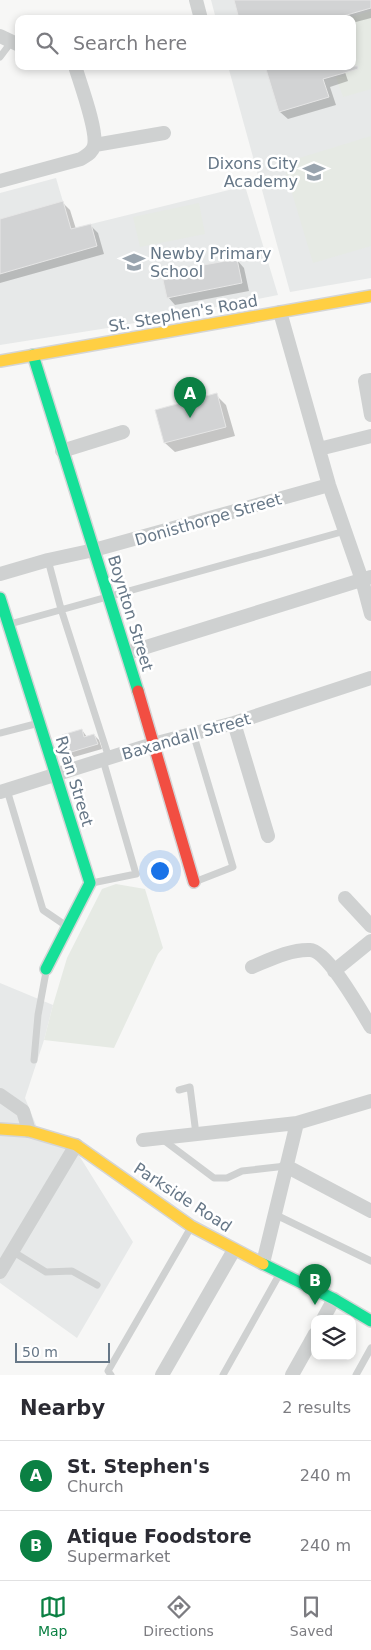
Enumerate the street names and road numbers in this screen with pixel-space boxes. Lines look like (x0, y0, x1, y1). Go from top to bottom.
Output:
street label: St. Stephen's Road (107, 291, 259, 336)
street label: Donisthorpe Street (133, 489, 284, 549)
street label: Boynton Street (104, 553, 157, 673)
street label: Baxandall Street (120, 709, 253, 764)
street label: Ryan Street (52, 734, 97, 829)
street label: Parkside Road (130, 1159, 235, 1236)

